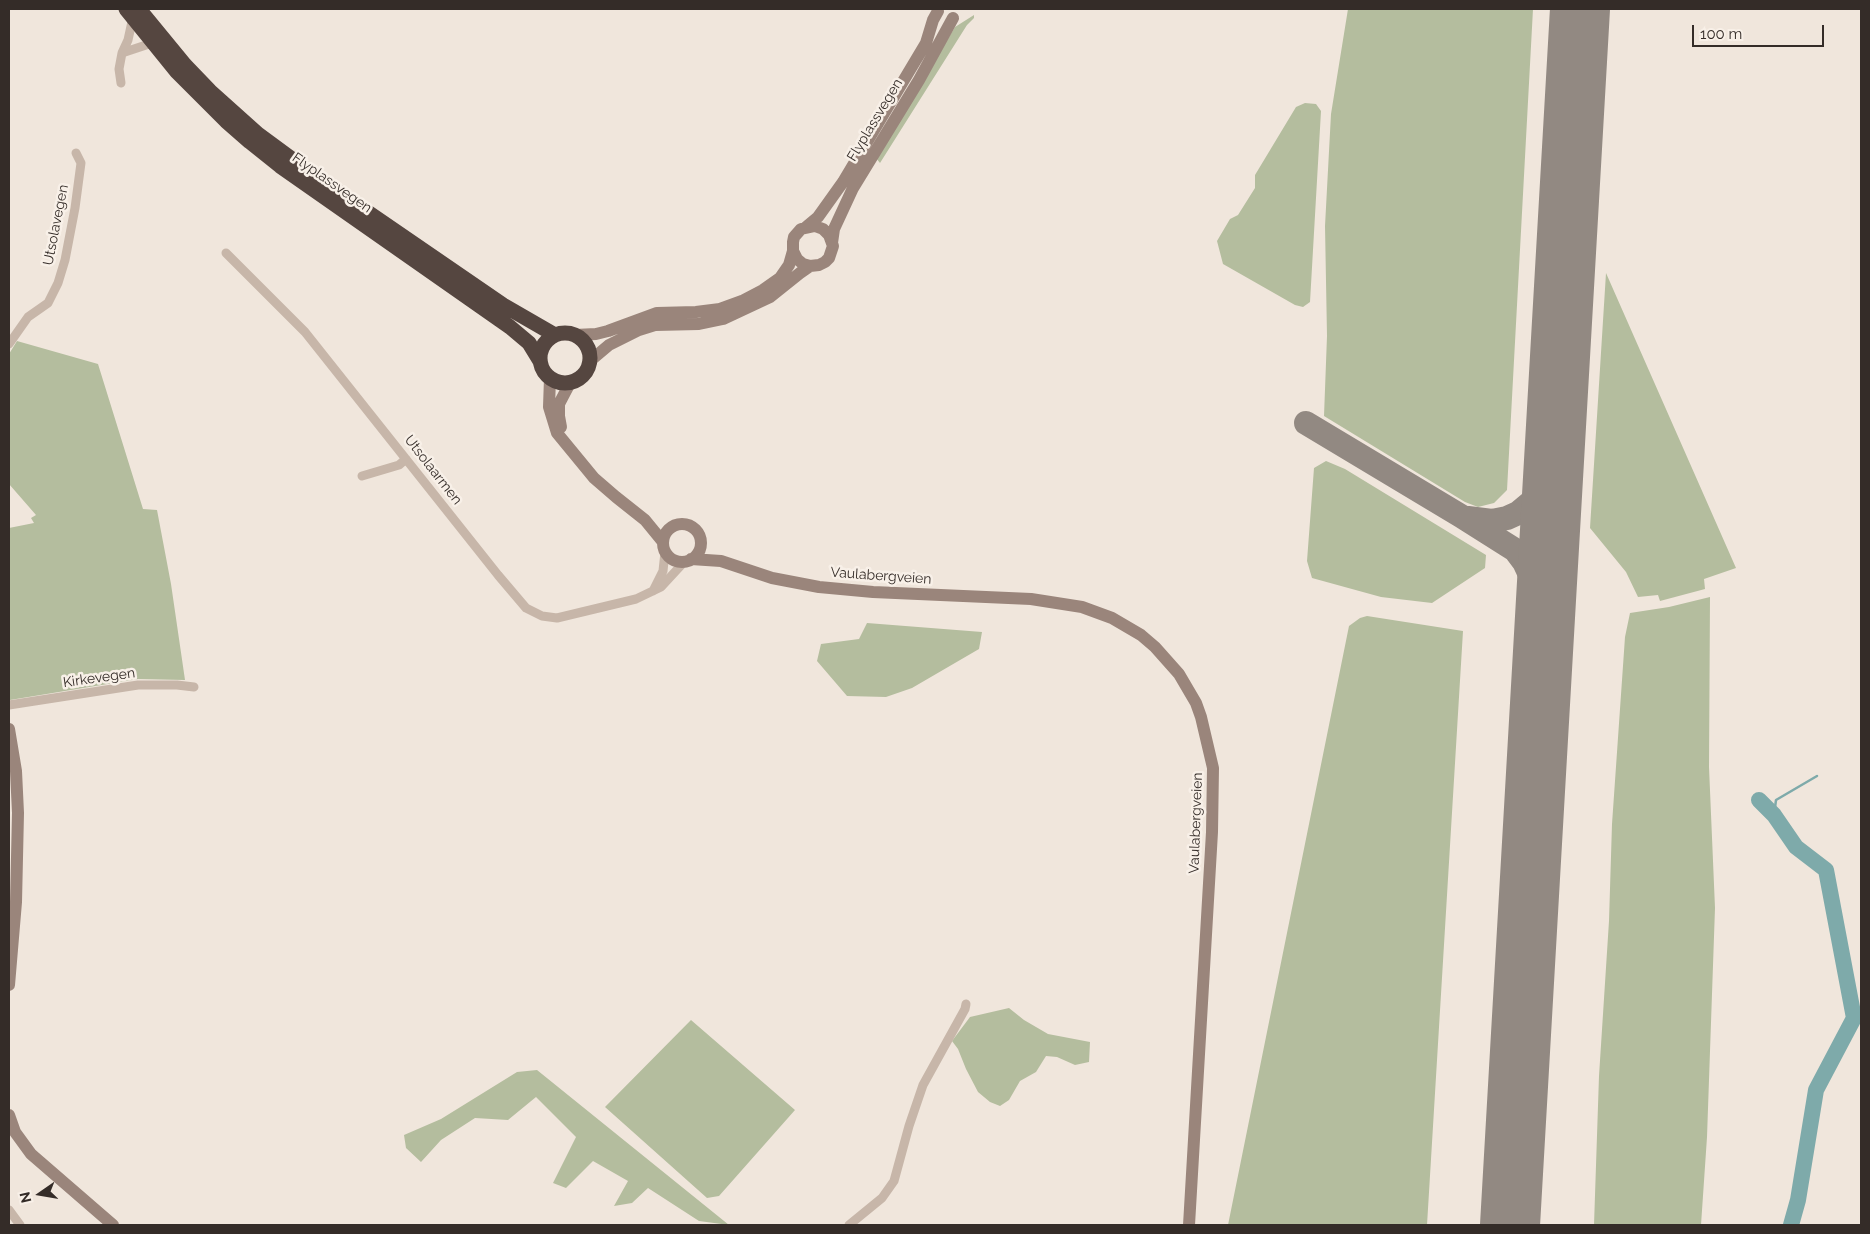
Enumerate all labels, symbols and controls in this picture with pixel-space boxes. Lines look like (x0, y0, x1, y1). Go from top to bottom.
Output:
scale bar (1695, 15, 1828, 47)
text: 100 m (1700, 25, 1742, 43)
street label: Flyplassvegen (844, 76, 906, 164)
street label: Flyplassvegen (289, 149, 375, 217)
street label: Utsolavegen (40, 183, 72, 267)
street label: Utsolaarmen (401, 432, 465, 508)
street label: Vaulabergveien (830, 564, 932, 588)
street label: Kirkevegen (62, 665, 136, 691)
street label: Vaulabergveien (1186, 772, 1206, 874)
north arrow (15, 1169, 65, 1219)
text: N (16, 1190, 34, 1204)

